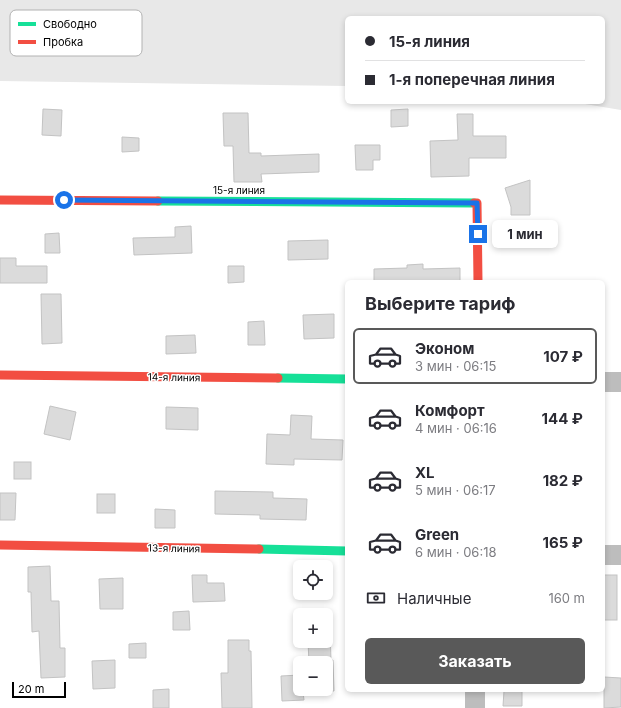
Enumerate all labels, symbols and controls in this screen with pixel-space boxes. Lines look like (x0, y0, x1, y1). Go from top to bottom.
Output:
legend (10, 10, 142, 56)
text: Свободно (43, 17, 97, 31)
text: 15-я линия (389, 32, 470, 51)
text: Пробка (43, 35, 83, 49)
text: 1-я поперечная линия (389, 70, 555, 89)
street label: 15-я линия (213, 184, 265, 196)
route start (55, 191, 73, 209)
callout: 1 мин (492, 220, 558, 248)
route end (469, 225, 487, 243)
text: 1 мин (507, 226, 543, 242)
text: Выберите тариф (365, 293, 516, 314)
icon: car (367, 338, 403, 374)
text: Эконом (415, 339, 474, 358)
text: 107 ₽ (543, 347, 583, 366)
text: 3 мин · 06:15 (415, 358, 496, 374)
street label: 14-я линия (148, 371, 200, 383)
icon: car (367, 400, 403, 436)
text: Комфорт (415, 401, 485, 420)
text: 144 ₽ (542, 409, 583, 428)
text: 4 мин · 06:16 (415, 420, 497, 436)
icon: car (367, 462, 403, 498)
text: XL (415, 463, 435, 482)
text: 182 ₽ (543, 471, 583, 490)
text: 5 мин · 06:17 (415, 482, 496, 498)
icon: car (367, 524, 403, 560)
text: Green (415, 525, 459, 544)
text: 165 ₽ (543, 533, 583, 552)
street label: 13-я линия (148, 542, 200, 554)
text: 6 мин · 06:18 (415, 544, 497, 560)
map controls (293, 560, 333, 696)
button: locate (293, 560, 333, 600)
icon: cash (365, 587, 387, 609)
text: Наличные (397, 589, 471, 608)
text: 160 m (548, 590, 585, 606)
button: + (293, 608, 333, 648)
button: Заказать (365, 638, 585, 684)
button: − (293, 656, 333, 696)
scale bar (12, 680, 66, 699)
text: 20 m (18, 682, 44, 696)

